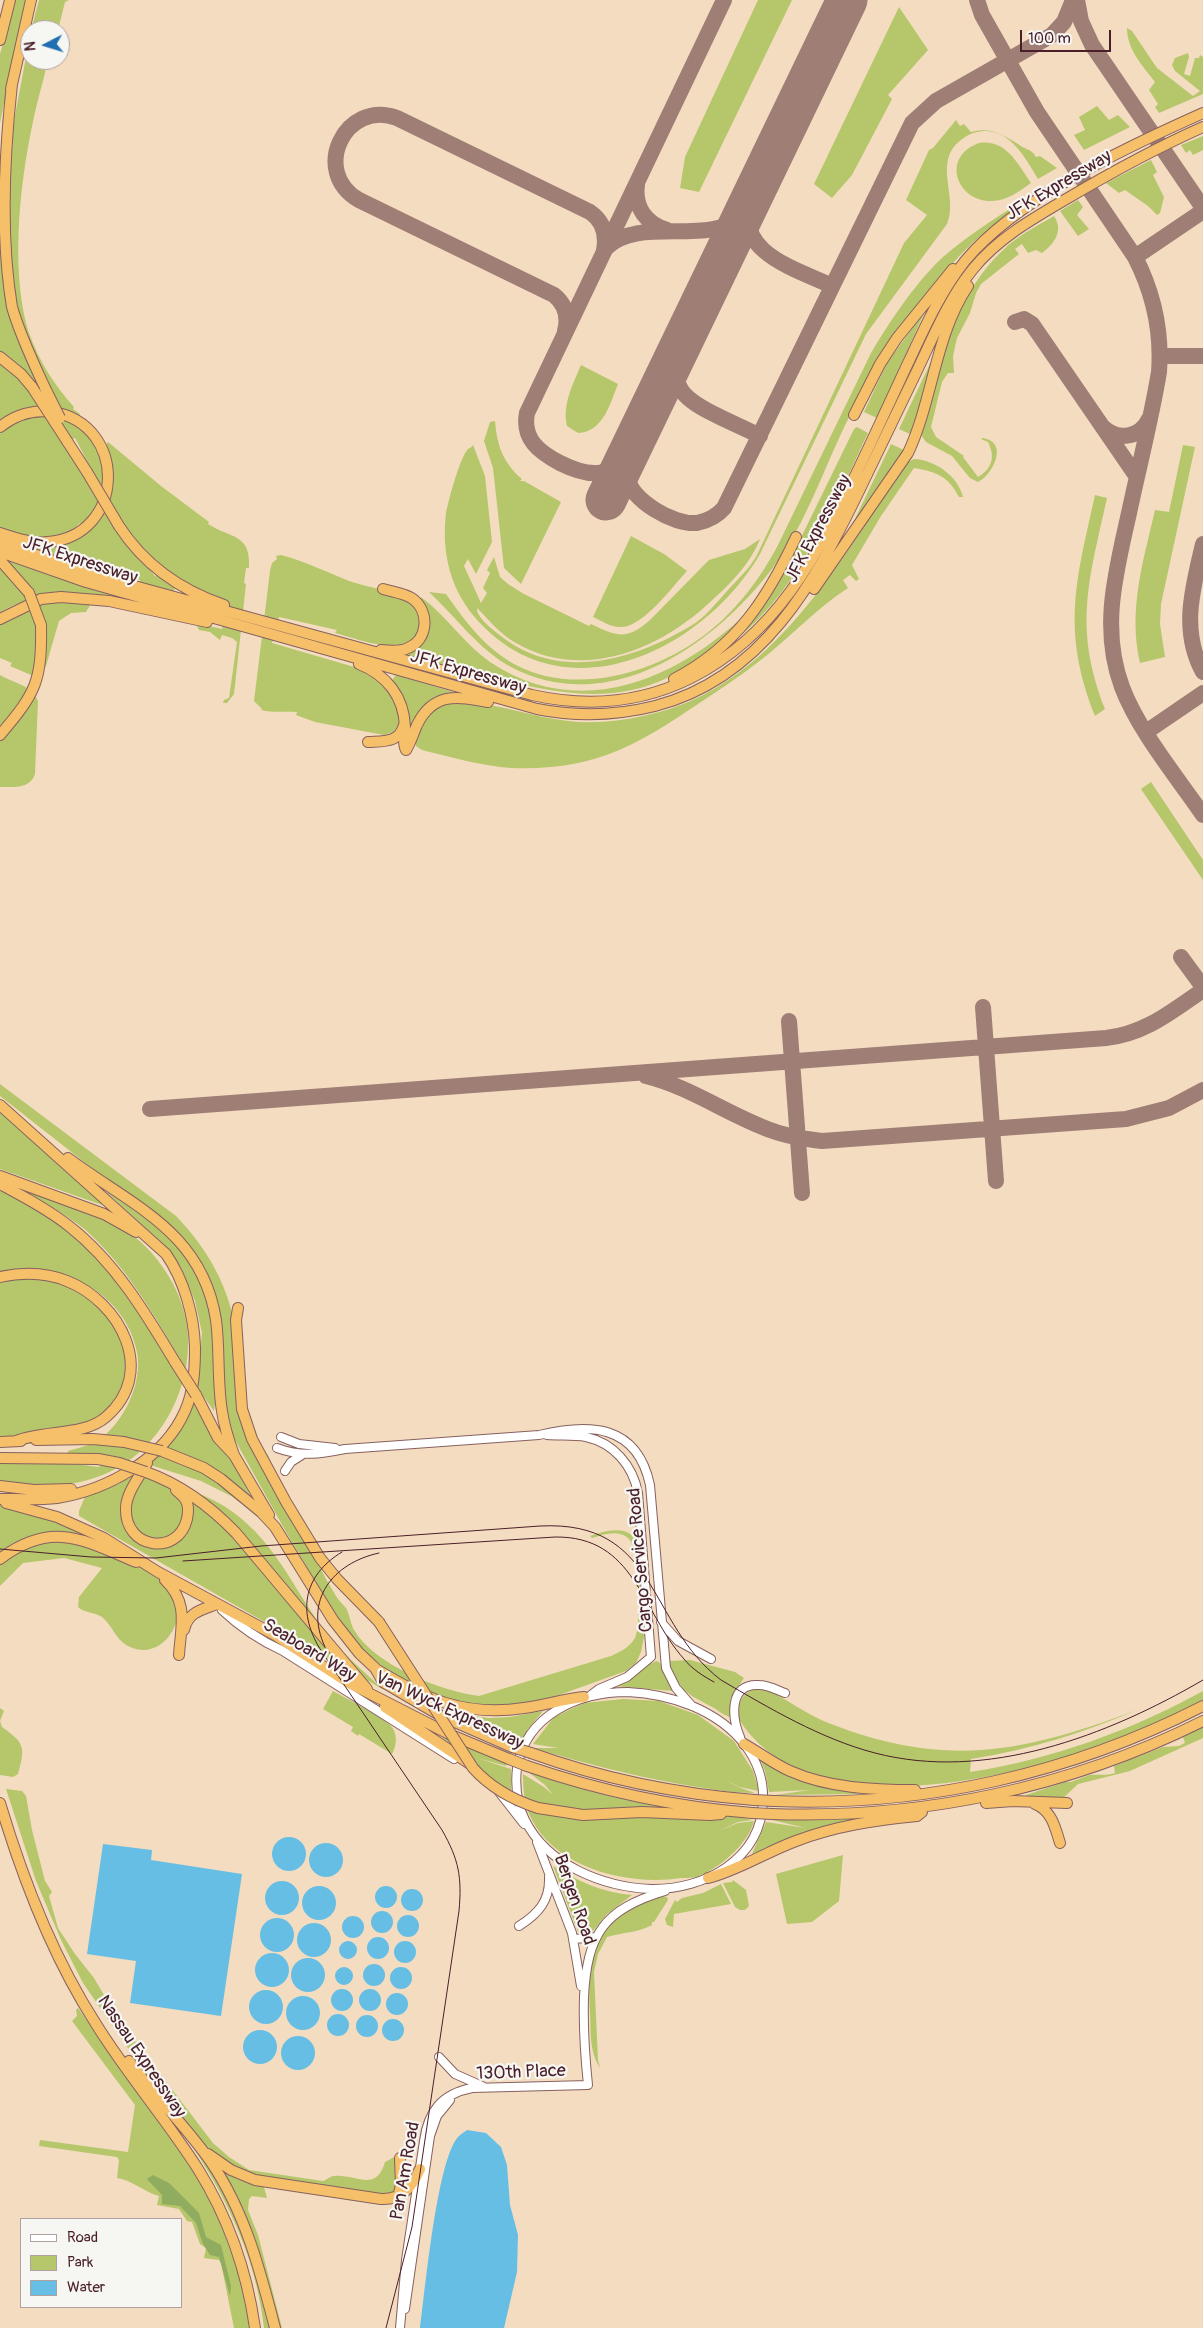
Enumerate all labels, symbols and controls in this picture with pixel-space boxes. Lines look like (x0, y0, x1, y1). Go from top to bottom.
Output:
north arrow (20, 20, 70, 70)
scale bar (1023, 20, 1114, 52)
text: 100 m (1028, 29, 1071, 48)
text: N (22, 41, 39, 52)
street label: JFK Expressway (1002, 146, 1116, 226)
street label: JFK Expressway (781, 471, 857, 587)
street label: JFK Expressway (20, 532, 140, 590)
street label: JFK Expressway (408, 646, 528, 700)
street label: Cargo Service Road (624, 1487, 658, 1633)
street label: Seaboard Way (259, 1615, 359, 1687)
street label: Van Wyck Expressway (371, 1667, 527, 1755)
street label: Bergen Road (548, 1852, 600, 1948)
street label: Nassau Expressway (92, 1992, 190, 2122)
street label: 130th Place (476, 2061, 566, 2085)
street label: Pan Am Road (387, 2120, 425, 2222)
legend (20, 2218, 182, 2308)
text: Road (67, 2228, 98, 2247)
text: Park (67, 2253, 93, 2272)
text: Water (67, 2278, 105, 2297)

